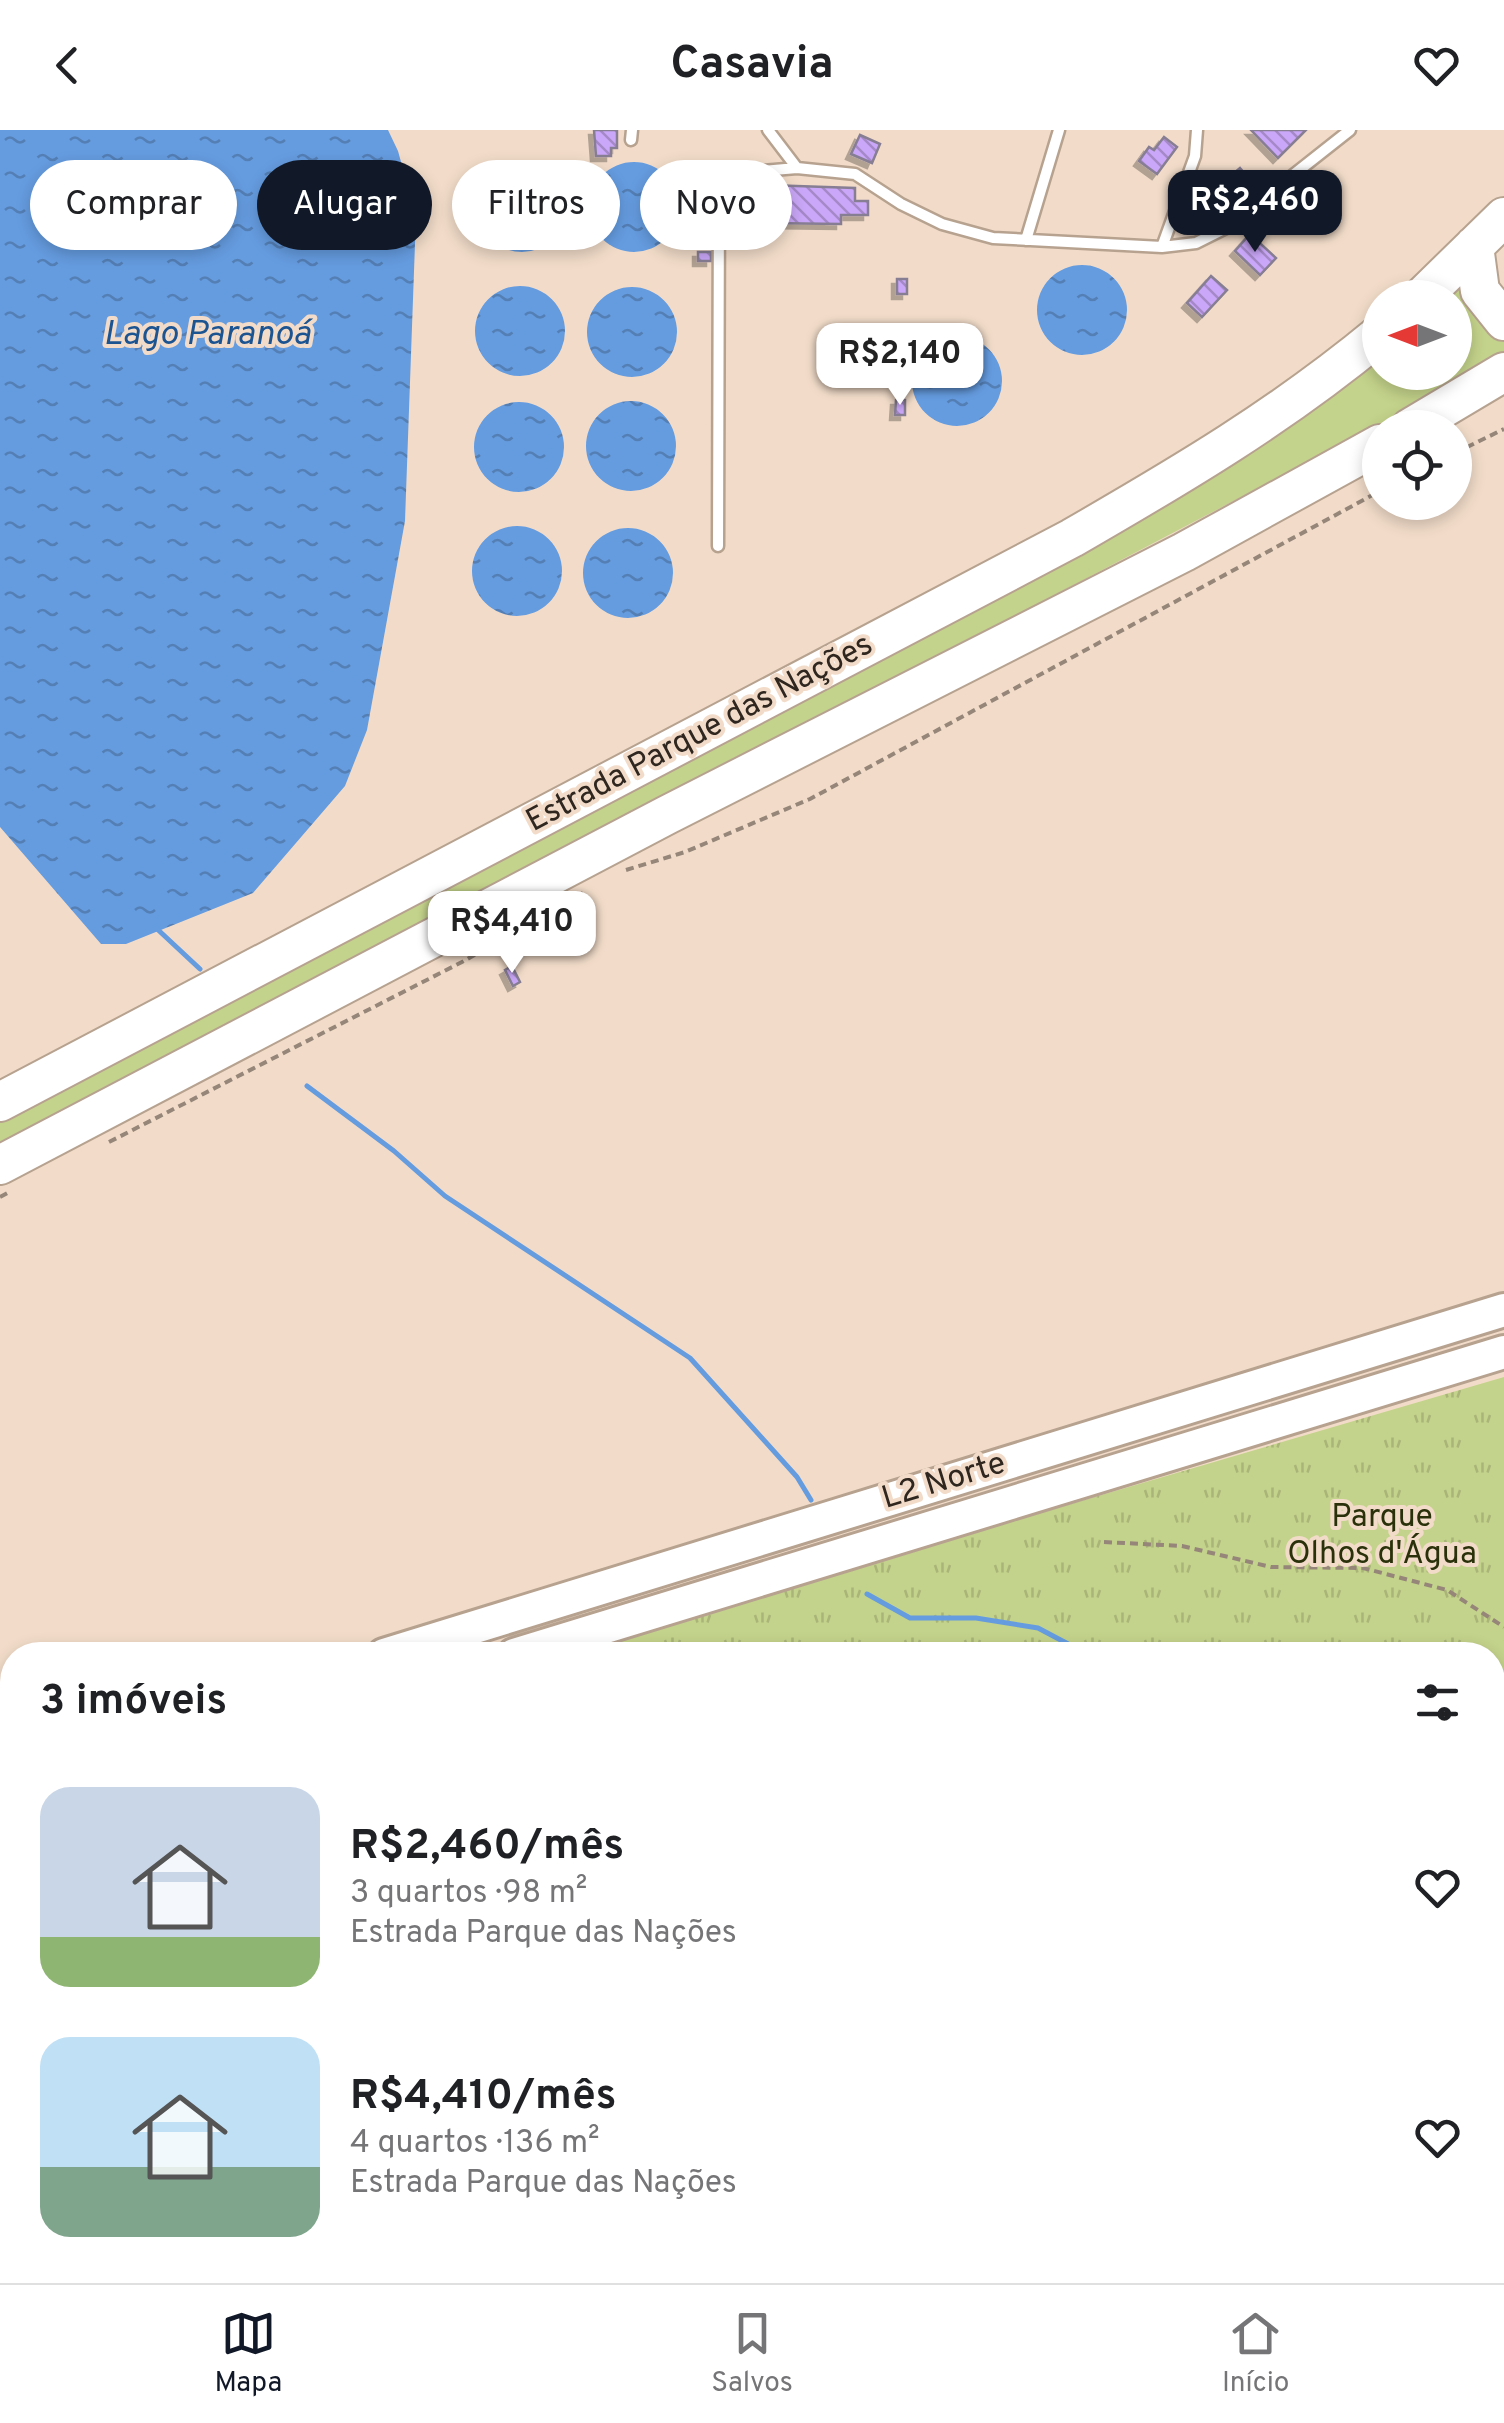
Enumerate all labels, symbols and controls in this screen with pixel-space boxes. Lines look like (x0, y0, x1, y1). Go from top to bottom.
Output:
text: Casavia (670, 37, 834, 94)
icon: back (40, 38, 95, 93)
icon: heart (1409, 38, 1464, 93)
chip: Comprar (30, 160, 237, 250)
chip: Alugar (257, 160, 432, 250)
chip: Filtros (452, 160, 620, 250)
chip: Novo (640, 160, 792, 250)
pin: R$2,460 (1163, 170, 1347, 255)
text: R$2,460 (1190, 182, 1320, 222)
north arrow (1362, 280, 1472, 390)
map controls (1362, 280, 1472, 520)
water label: Lago Paranoá (103, 313, 314, 357)
pin: R$2,140 (808, 323, 992, 408)
text: R$2,140 (838, 335, 962, 375)
button: locate (1362, 410, 1472, 520)
street label: Estrada Parque das Nações (520, 626, 880, 842)
pin: R$4,410 (420, 891, 604, 976)
text: R$4,410 (450, 903, 574, 943)
street label: L2 Norte (877, 1444, 1011, 1520)
park label: Parque Olhos d'Água (1287, 1498, 1477, 1575)
icon: filters (1410, 1675, 1465, 1730)
text: 3 imóveis (40, 1676, 227, 1729)
text: R$2,460/mês (350, 1821, 624, 1874)
icon: home (120, 1827, 240, 1947)
icon: heart (1410, 1860, 1465, 1915)
text: 3 quartos · 98 m² (350, 1874, 587, 1914)
text: Estrada Parque das Nações (350, 1914, 737, 1954)
text: R$4,410/mês (350, 2071, 616, 2124)
icon: home (120, 2077, 240, 2197)
icon: heart (1410, 2110, 1465, 2165)
text: 4 quartos · 136 m² (350, 2124, 600, 2164)
text: Estrada Parque das Nações (350, 2164, 737, 2204)
tab: Mapa (215, 2306, 282, 2402)
tab: Salvos (711, 2306, 793, 2402)
tab: Início (1222, 2306, 1289, 2402)

